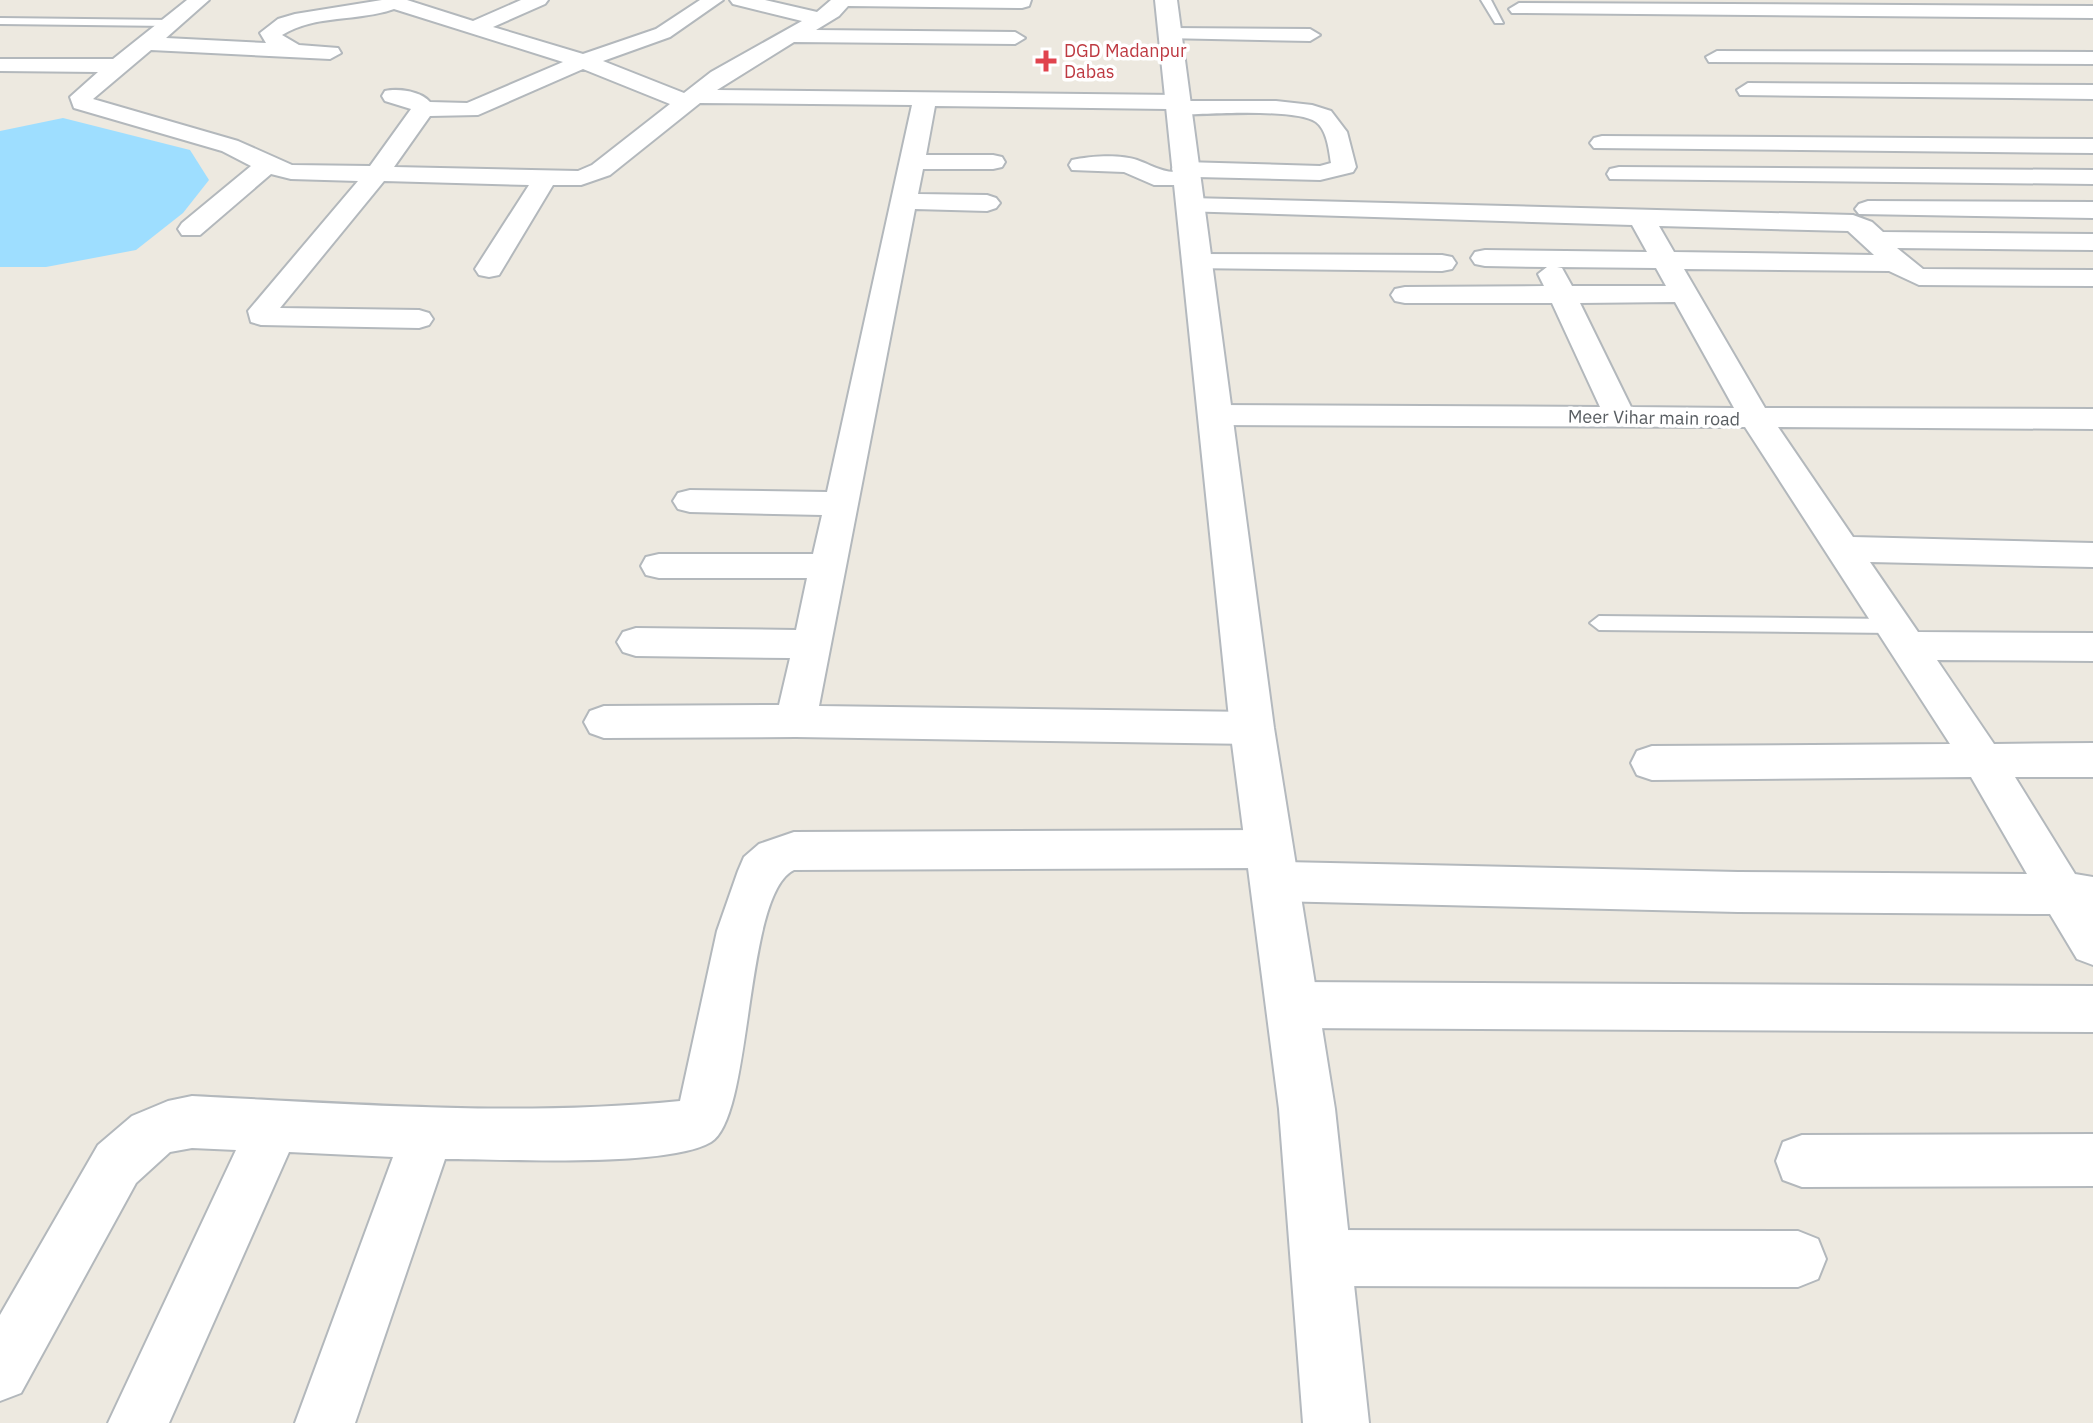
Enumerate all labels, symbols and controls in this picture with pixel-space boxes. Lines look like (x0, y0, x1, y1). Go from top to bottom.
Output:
place label: DGD Madanpur Dabas (1064, 39, 1187, 83)
marker: DGD Madanpur Dabas (1035, 50, 1057, 72)
street label: Meer Vihar main road (1568, 404, 1740, 431)

